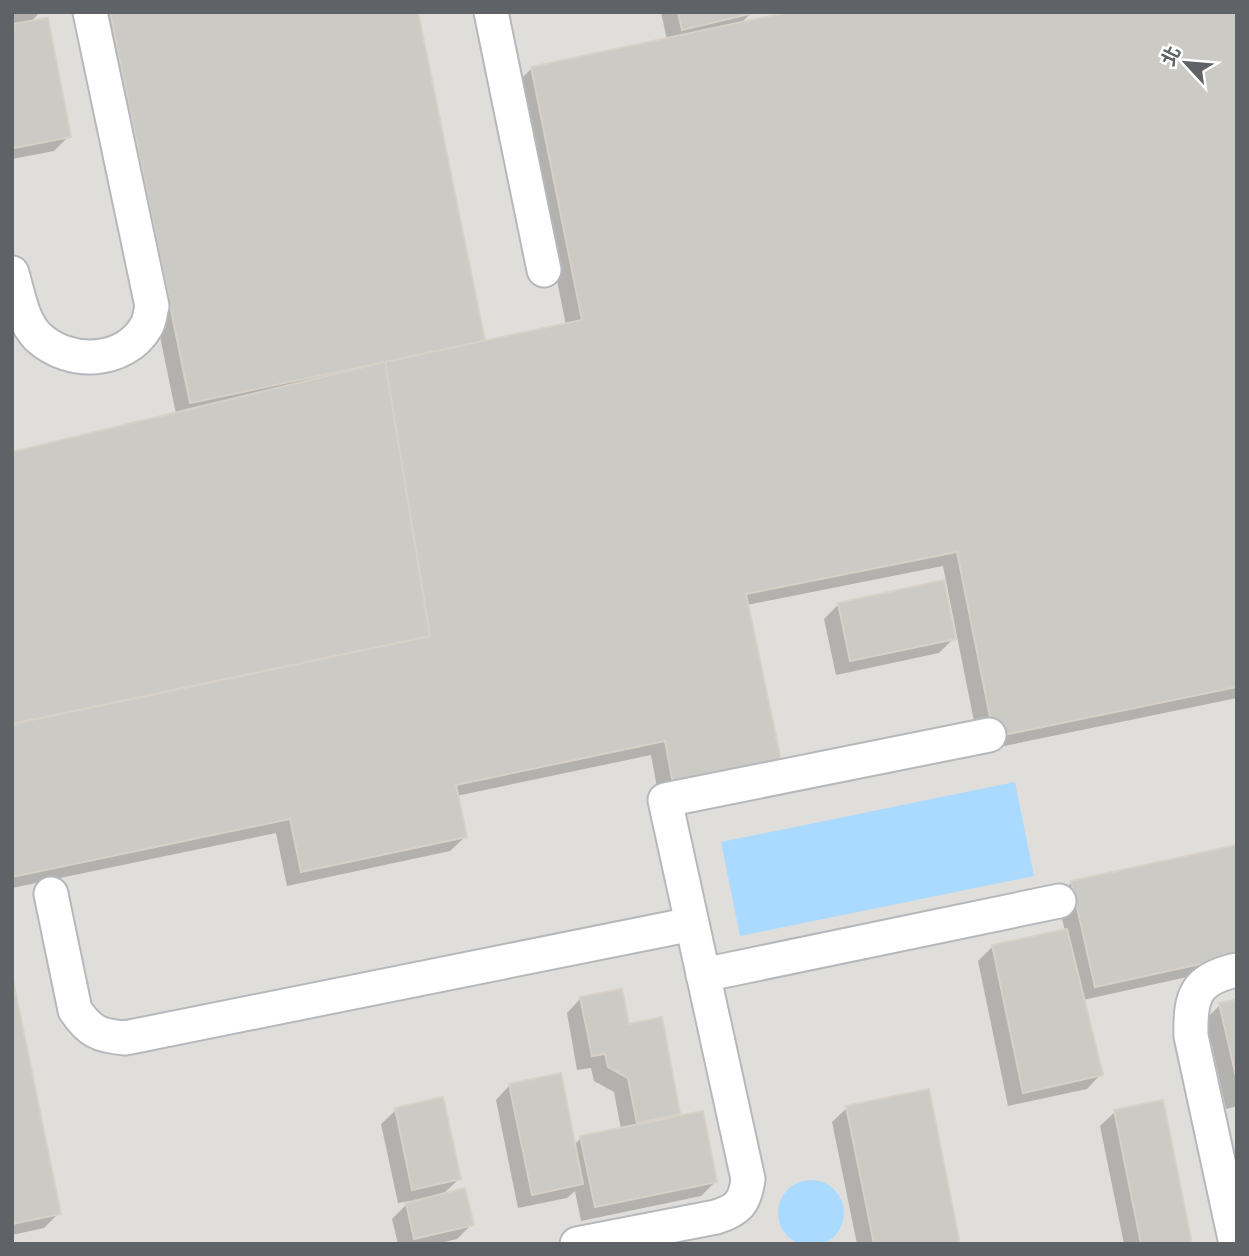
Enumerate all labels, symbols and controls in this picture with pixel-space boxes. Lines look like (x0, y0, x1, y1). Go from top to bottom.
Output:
north arrow (1151, 28, 1221, 98)
text: 北 (1157, 42, 1185, 69)

